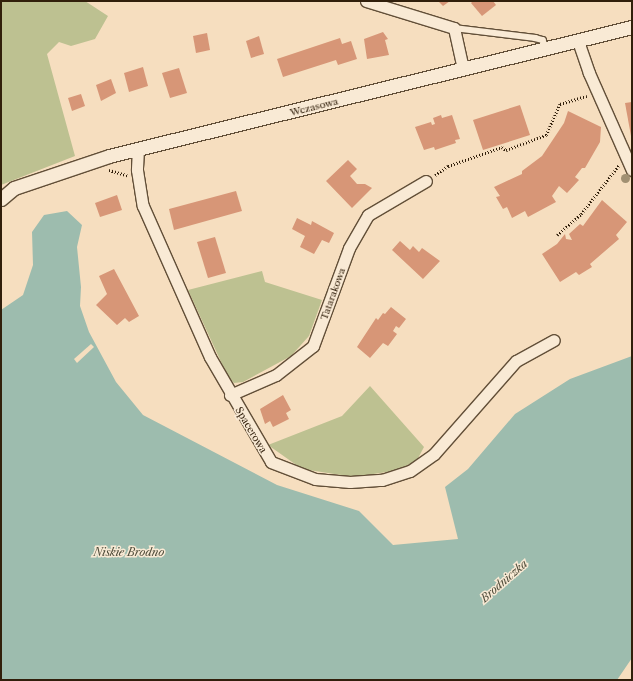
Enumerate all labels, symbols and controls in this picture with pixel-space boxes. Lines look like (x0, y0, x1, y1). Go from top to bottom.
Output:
street label: Wczasowa (289, 95, 339, 119)
street label: Tatarakowa (318, 266, 348, 322)
street label: Spacerowa (233, 405, 269, 455)
water label: Niskie Brodno (94, 545, 164, 559)
water label: Brodniczka (478, 557, 530, 605)

